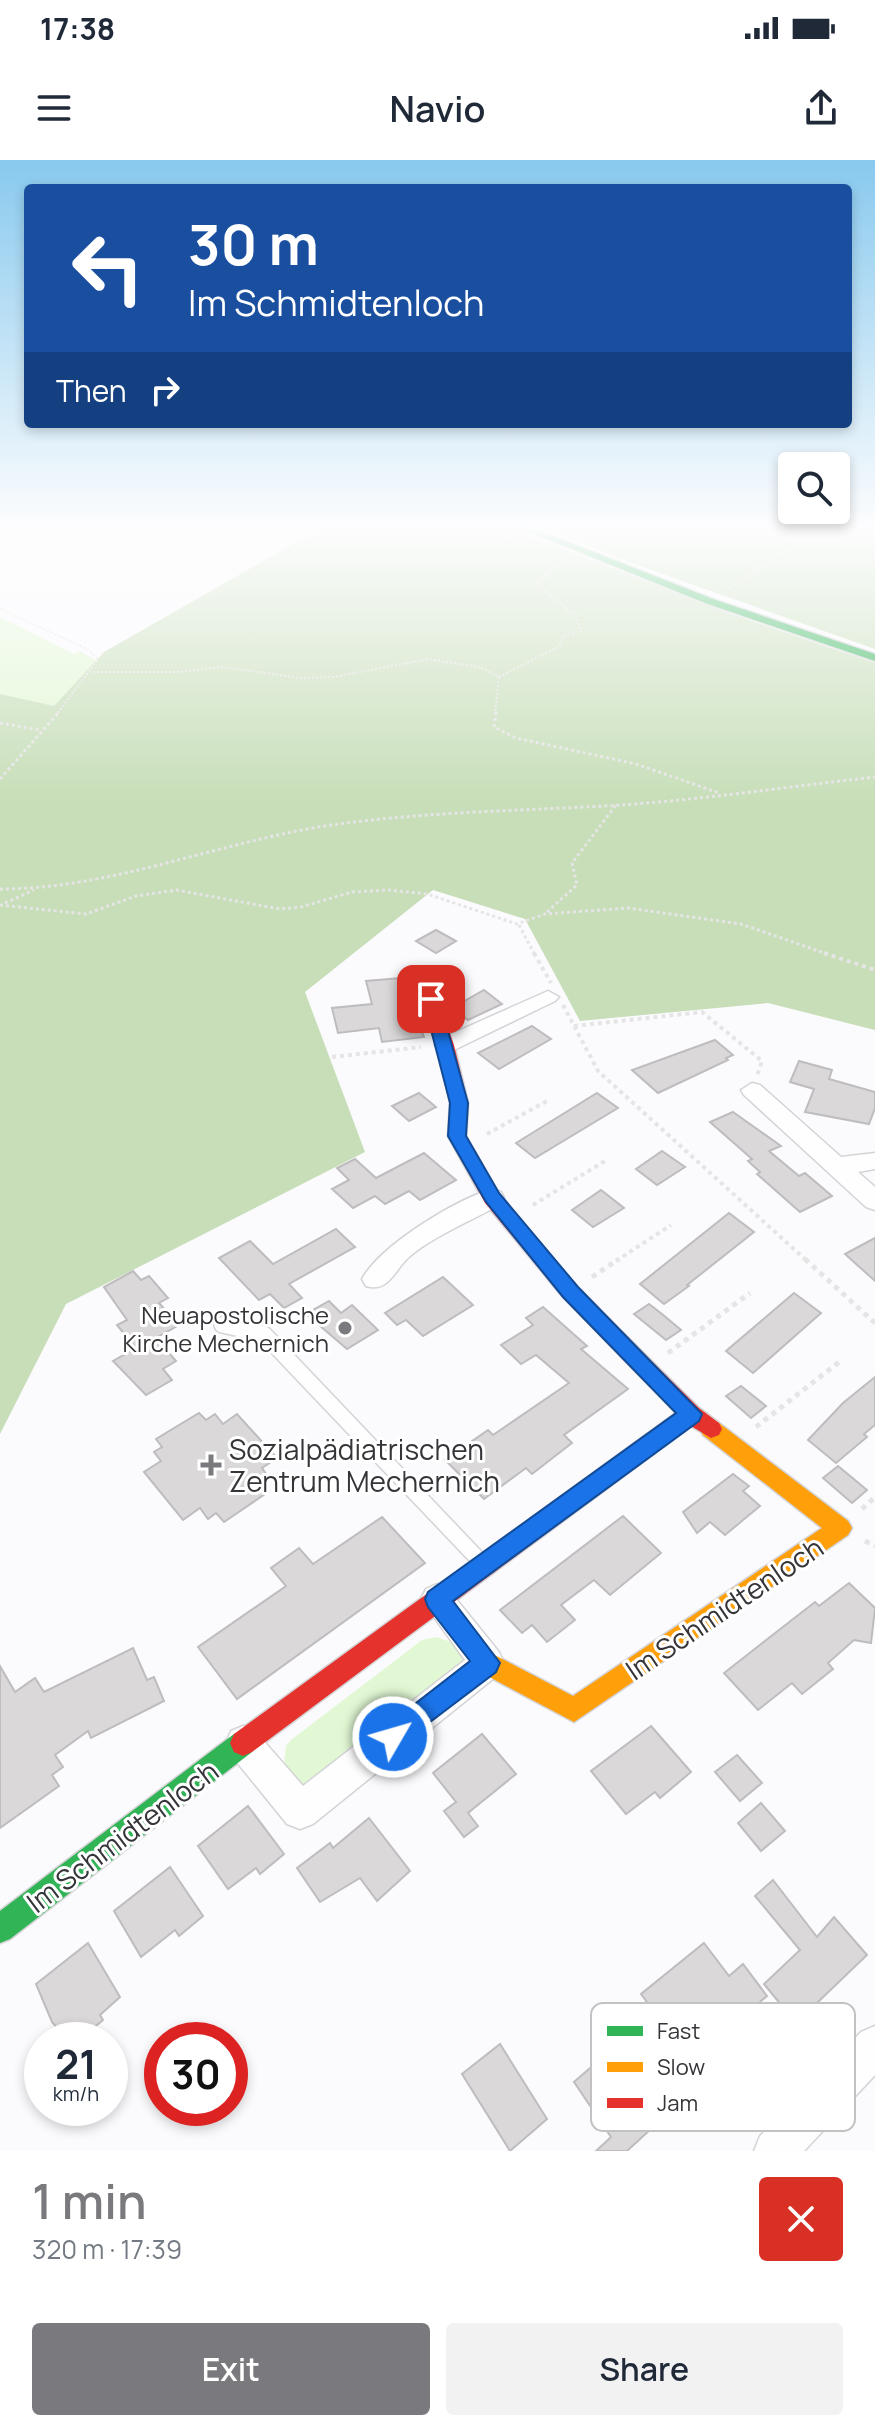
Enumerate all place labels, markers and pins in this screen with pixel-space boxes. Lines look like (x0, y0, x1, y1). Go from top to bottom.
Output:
pin (397, 965, 465, 1033)
place label: Neuapostolische Kirche Mechernich (123, 1298, 329, 1359)
marker: Neuapostolische Kirche Mechernich (336, 1319, 354, 1337)
place label: Sozialpädiatrischen Zentrum Mechernich (229, 1430, 500, 1500)
marker: Sozialpädiatrischen Zentrum Mechernich (200, 1454, 222, 1476)

